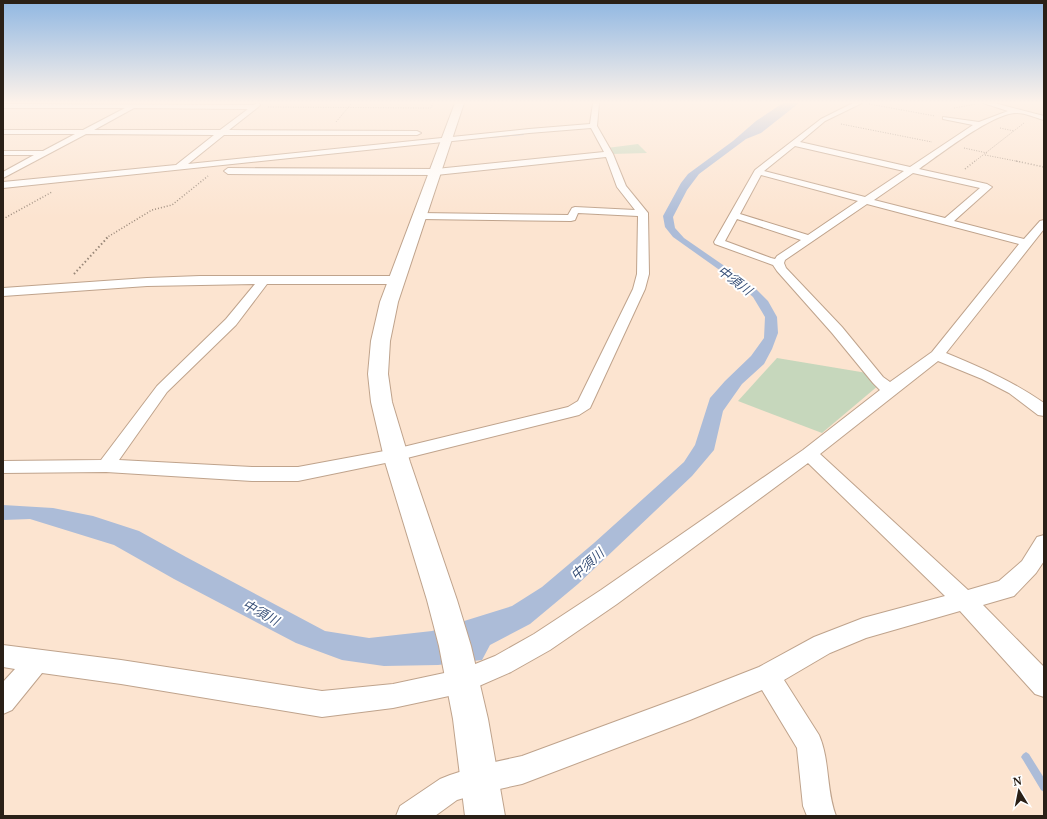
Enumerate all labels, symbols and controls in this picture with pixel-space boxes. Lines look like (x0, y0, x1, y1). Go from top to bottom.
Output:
water label: 中須川 (714, 261, 758, 300)
water label: 中須川 (566, 543, 609, 584)
water label: 中須川 (240, 595, 284, 630)
north arrow (999, 771, 1039, 811)
text: N (1012, 772, 1023, 789)

